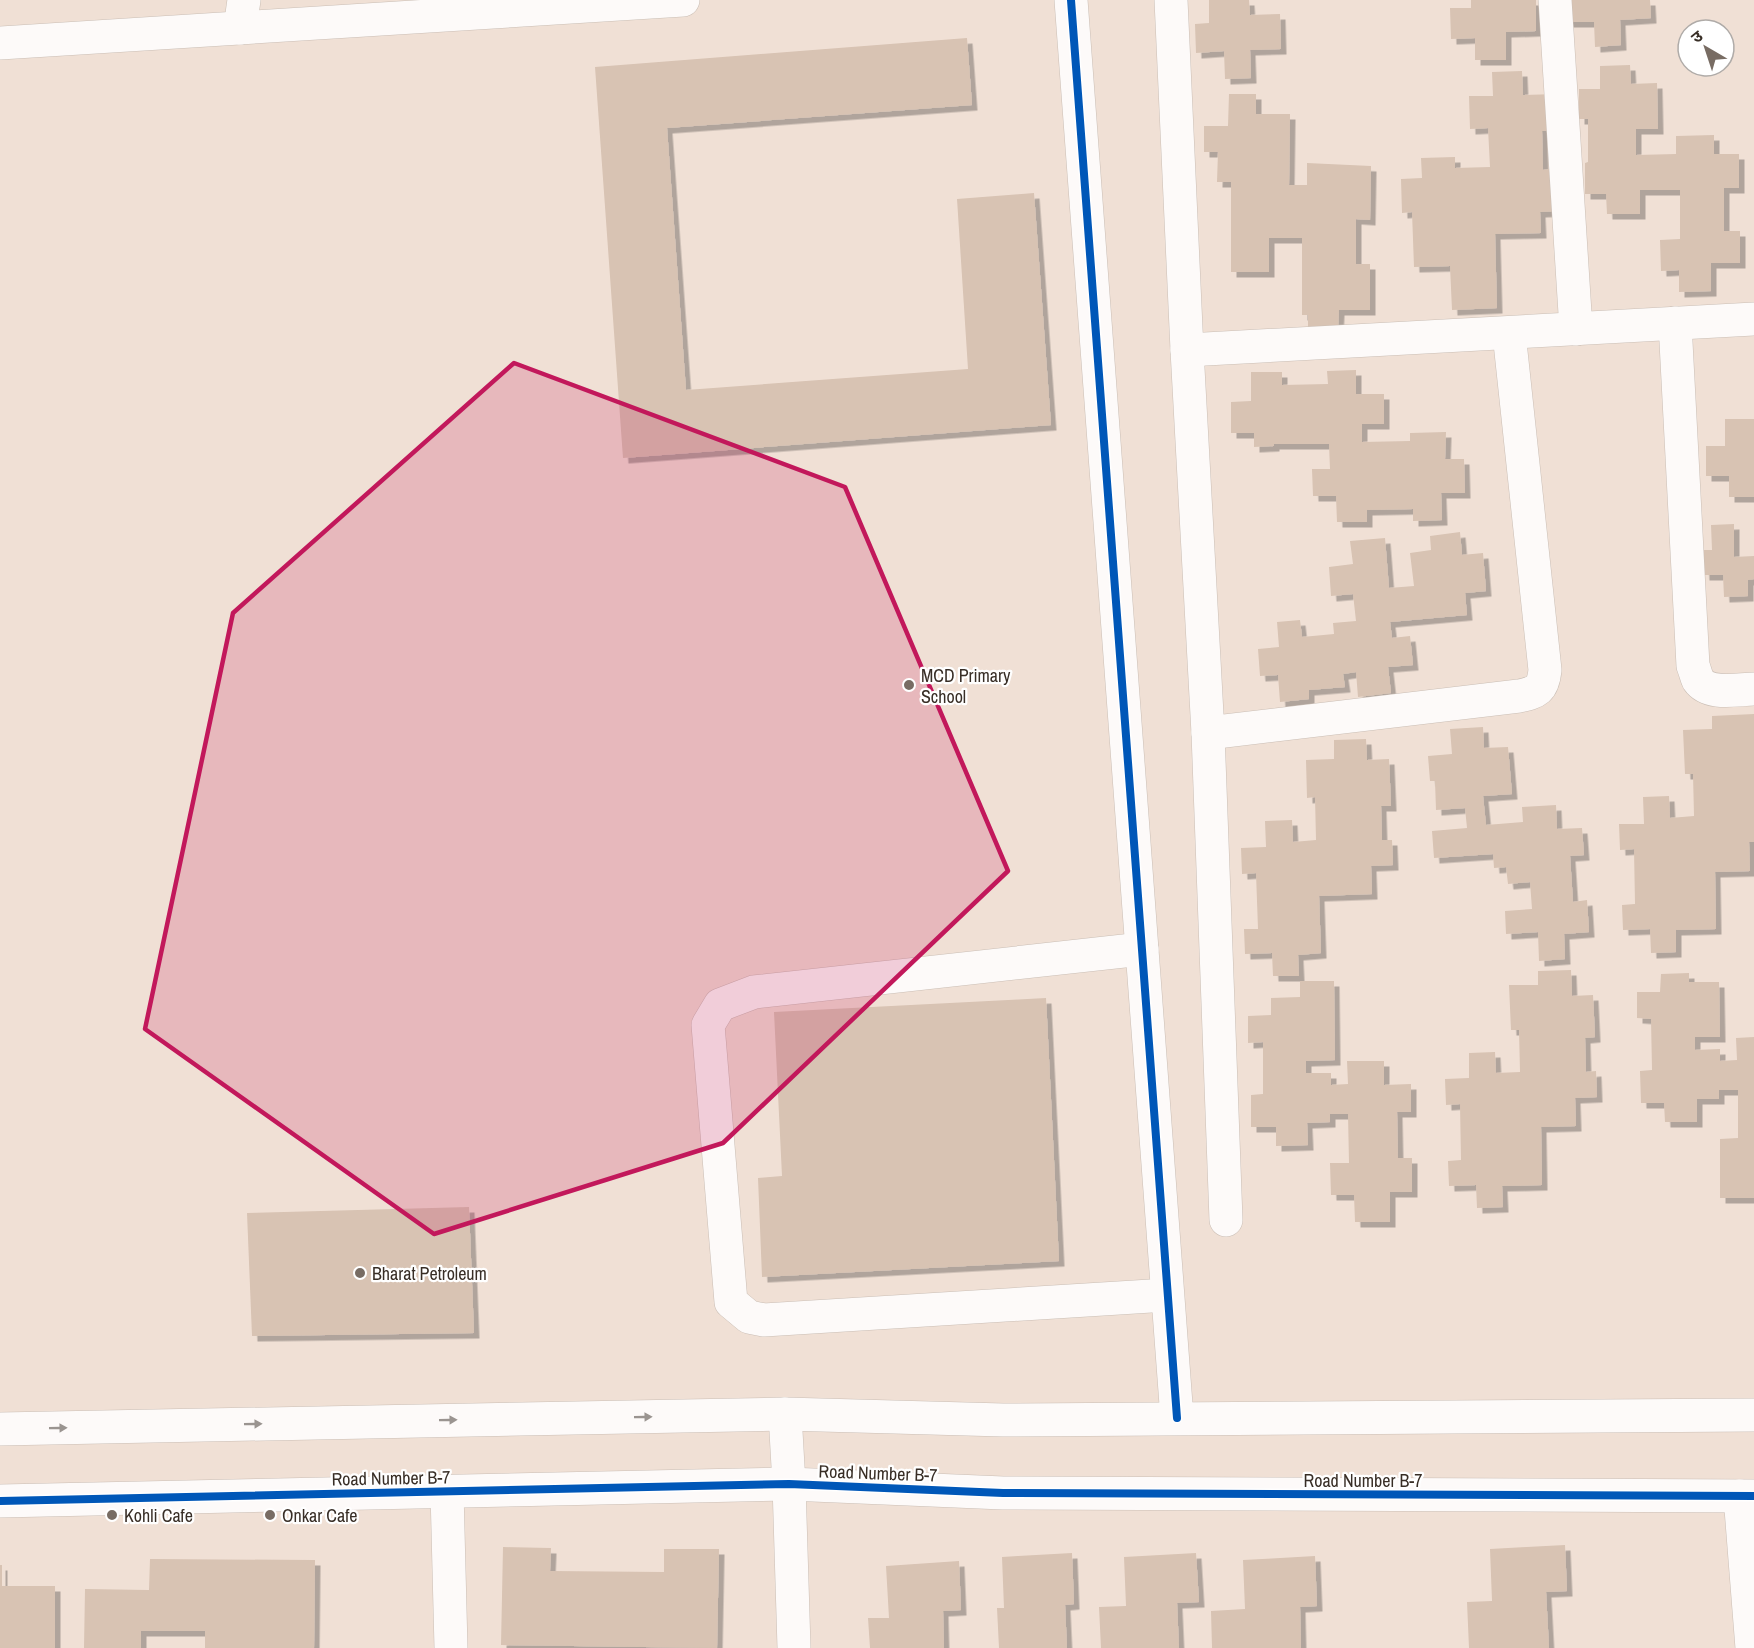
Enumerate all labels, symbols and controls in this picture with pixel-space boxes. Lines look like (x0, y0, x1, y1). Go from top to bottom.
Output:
north arrow (1676, 18, 1736, 78)
text: उ (1686, 24, 1708, 48)
place label: MCD Primary School (921, 663, 1011, 709)
marker: MCD Primary School (902, 678, 916, 692)
place label: Bharat Petroleum (372, 1261, 487, 1286)
marker: Bharat Petroleum (353, 1266, 367, 1280)
one-way arrow (634, 1412, 653, 1422)
one-way arrow (439, 1416, 458, 1425)
one-way arrow (244, 1419, 263, 1429)
one-way arrow (49, 1423, 68, 1433)
street label: Road Number B-7 (818, 1458, 938, 1488)
street label: Road Number B-7 (331, 1464, 451, 1492)
street label: Road Number B-7 (1304, 1468, 1422, 1493)
place label: Kohli Cafe (124, 1503, 193, 1528)
place label: Onkar Cafe (282, 1503, 357, 1528)
marker: Kohli Cafe (105, 1508, 119, 1522)
marker: Onkar Cafe (263, 1508, 277, 1522)

